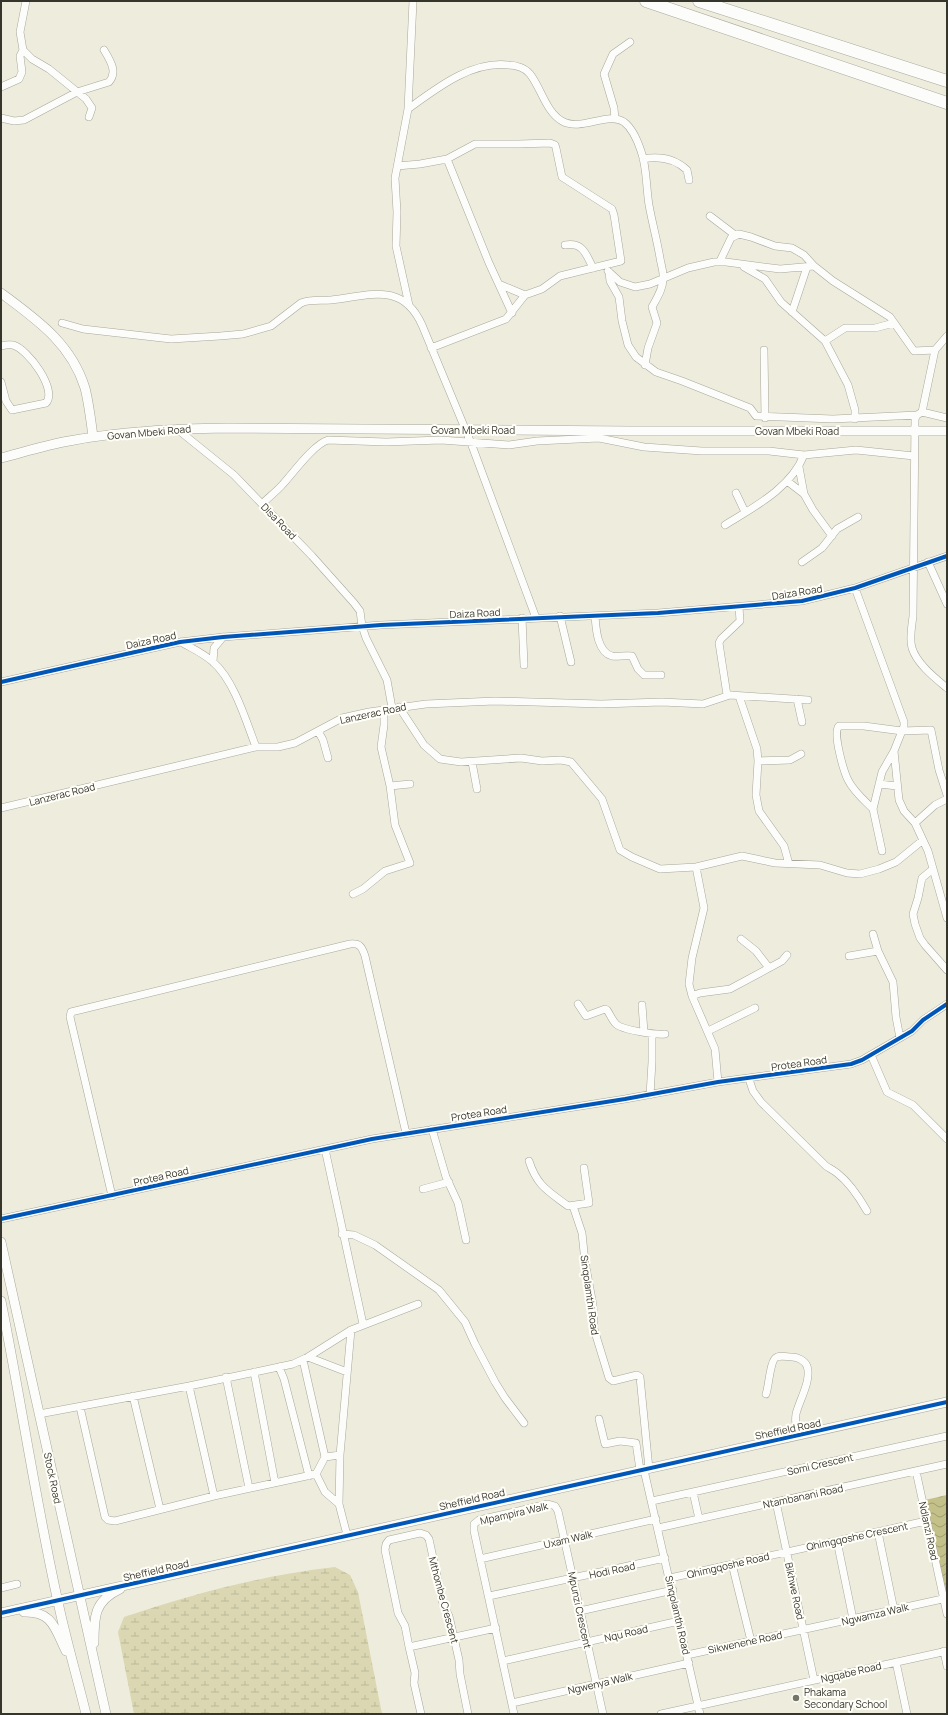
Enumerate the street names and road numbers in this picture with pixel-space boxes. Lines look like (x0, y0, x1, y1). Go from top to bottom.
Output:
street label: Govan Mbeki Road (106, 421, 192, 443)
street label: Govan Mbeki Road (431, 423, 515, 437)
street label: Govan Mbeki Road (755, 424, 839, 438)
street label: Disa Road (258, 500, 300, 542)
street label: Daiza Road (771, 581, 823, 603)
street label: Daiza Road (449, 605, 501, 621)
street label: Daiza Road (125, 628, 177, 652)
street label: Lanzerac Road (339, 699, 408, 727)
street label: Lanzerac Road (28, 779, 97, 809)
street label: Protea Road (770, 1052, 828, 1074)
street label: Protea Road (450, 1102, 508, 1124)
street label: Protea Road (132, 1163, 190, 1189)
street label: Sinqolamthi Road (577, 1254, 603, 1336)
street label: Sheffield Road (754, 1415, 822, 1443)
street label: Somi Crescent (785, 1450, 855, 1478)
street label: Stock Road (41, 1451, 65, 1505)
street label: Ntambanani Road (762, 1481, 845, 1511)
street label: Sheffield Road (438, 1485, 506, 1513)
street label: Mpampira Walk (479, 1498, 550, 1528)
street label: Ndlanzi Road (916, 1500, 942, 1562)
street label: Qhimgqoshe Crescent (805, 1518, 909, 1554)
street label: Uxam Walk (542, 1526, 595, 1551)
street label: Qhimgqoshe Road (685, 1549, 771, 1581)
street label: Mthombe Crescent (426, 1555, 462, 1645)
street label: Sheffield Road (122, 1556, 190, 1584)
street label: Hodi Road (588, 1558, 636, 1582)
street label: Bikhwe Road (782, 1561, 808, 1621)
street label: Mpunzi Crescent (565, 1570, 595, 1650)
street label: Sinqolamthi Road (662, 1574, 694, 1656)
street label: Ngwamza Walk (840, 1599, 911, 1629)
street label: Nqu Road (603, 1621, 649, 1645)
street label: Sikwenene Road (707, 1627, 784, 1657)
street label: Ngqabe Road (819, 1658, 883, 1686)
street label: Ngwenya Walk (566, 1669, 635, 1697)

